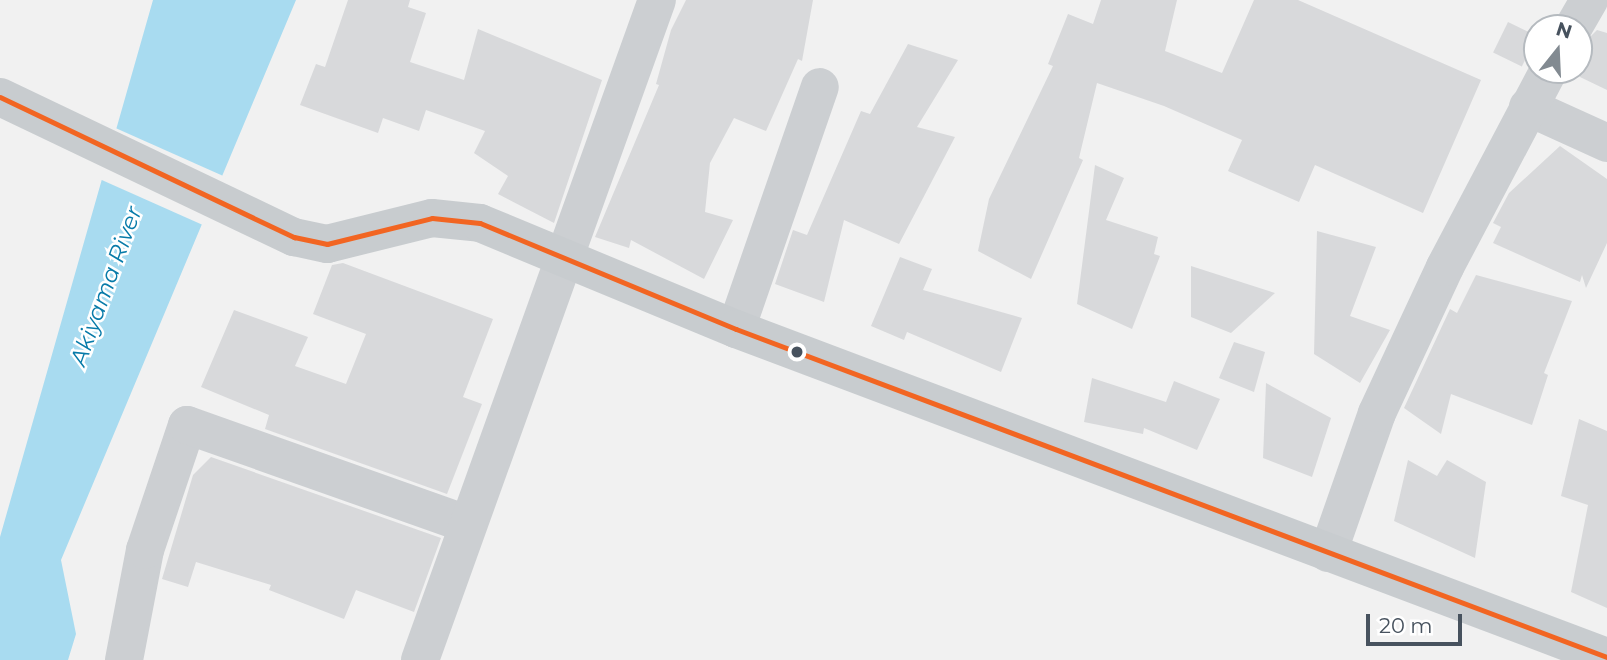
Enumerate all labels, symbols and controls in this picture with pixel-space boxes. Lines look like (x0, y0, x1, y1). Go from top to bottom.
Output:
north arrow (1523, 14, 1593, 84)
text: N (1553, 17, 1575, 44)
water label: Akiyama River (64, 202, 148, 370)
unlabelled marker (790, 345, 804, 359)
scale bar (1369, 600, 1465, 644)
text: 20 m (1379, 613, 1433, 638)

